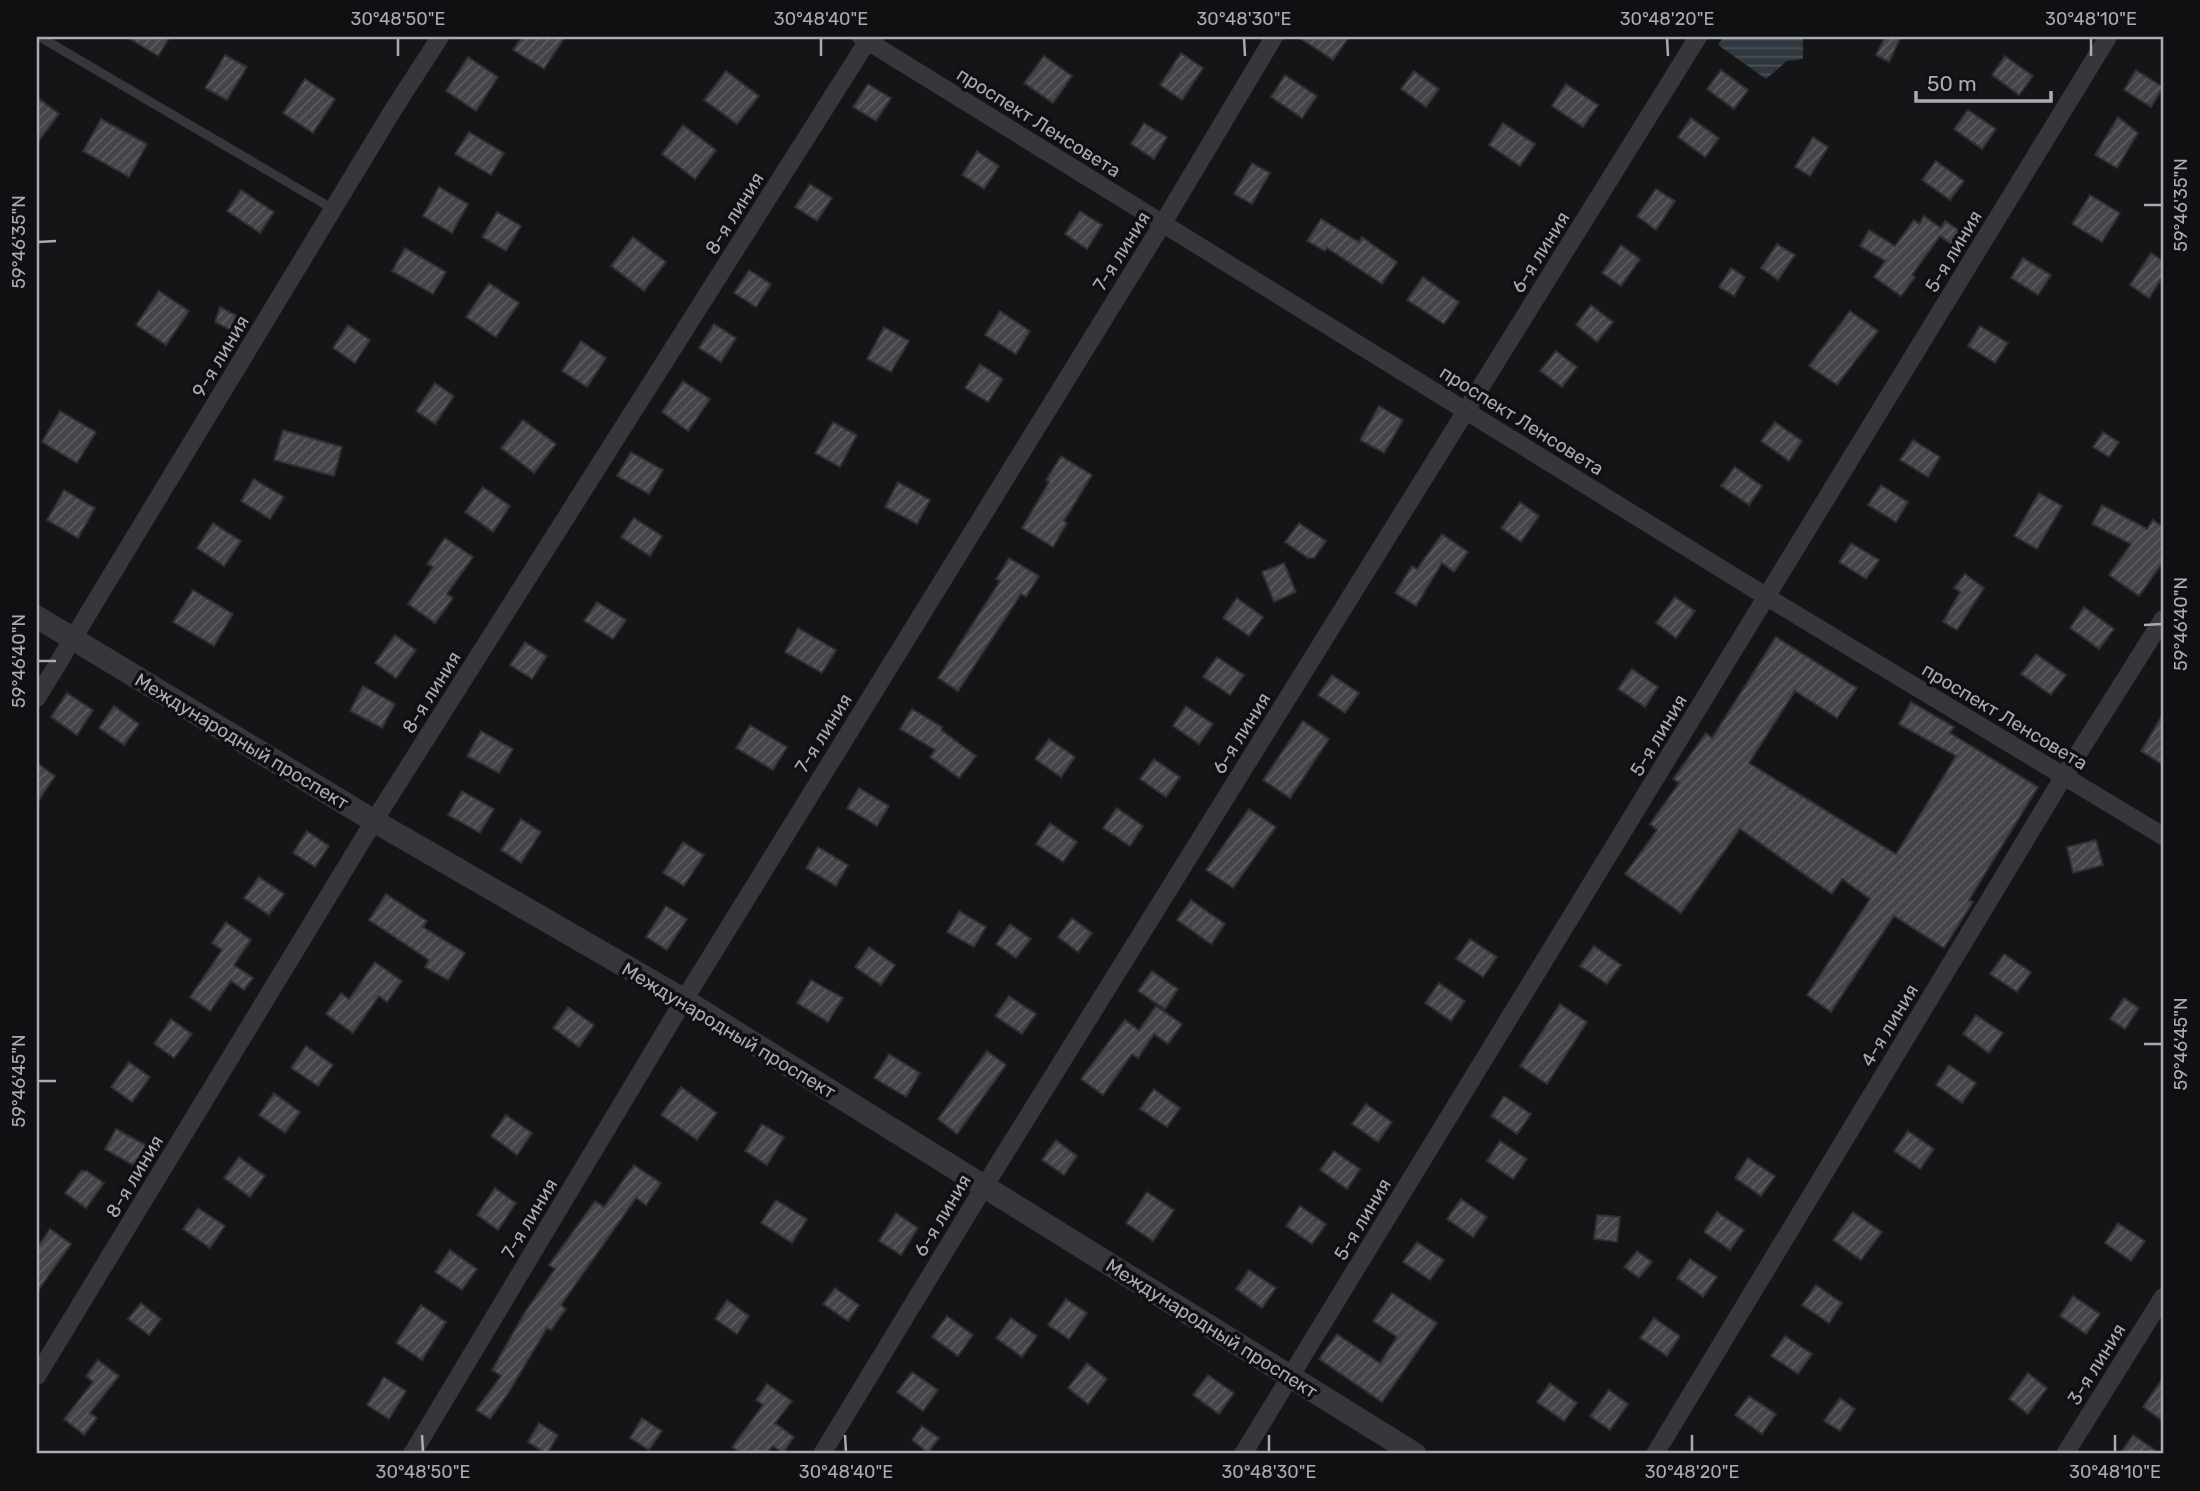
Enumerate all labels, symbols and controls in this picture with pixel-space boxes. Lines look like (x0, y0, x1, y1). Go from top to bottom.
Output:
text: 30°48'50"E (351, 8, 445, 30)
text: 30°48'40"E (774, 8, 868, 30)
text: 30°48'30"E (1197, 8, 1291, 30)
text: 30°48'20"E (1620, 8, 1714, 30)
text: 30°48'10"E (2045, 8, 2137, 30)
scale bar (1916, 60, 2051, 104)
street label: проспект Ленсовета (953, 63, 1125, 182)
text: 50 m (1927, 71, 1977, 96)
text: 59°46'35"N (2170, 158, 2192, 252)
street label: 8-я линия (700, 168, 769, 259)
text: 59°46'35"N (8, 195, 30, 289)
street label: 5-я линия (1920, 206, 1987, 296)
street label: 7-я линия (1088, 207, 1155, 295)
street label: 6-я линия (1506, 207, 1574, 297)
street label: 9-я линия (187, 311, 254, 401)
street label: проспект Ленсовета (1436, 361, 1608, 480)
text: 59°46'40"N (2170, 577, 2192, 671)
text: 59°46'40"N (8, 614, 30, 708)
street label: 8-я линия (397, 647, 466, 738)
street label: проспект Ленсовета (1918, 658, 2092, 775)
street label: Международный проспект (131, 668, 353, 815)
street label: 6-я линия (1207, 688, 1275, 778)
street label: 7-я линия (790, 689, 857, 777)
street label: 5-я линия (1625, 690, 1692, 780)
street label: Международный проспект (618, 957, 840, 1104)
street label: 4-я линия (1856, 980, 1923, 1071)
text: 59°46'45"N (2170, 997, 2192, 1091)
text: 59°46'45"N (8, 1034, 30, 1128)
street label: 8-я линия (101, 1131, 168, 1222)
street label: 6-я линия (909, 1170, 976, 1261)
street label: 7-я линия (497, 1174, 562, 1262)
street label: 5-я линия (1329, 1174, 1396, 1264)
street label: Международный проспект (1102, 1254, 1322, 1403)
street label: 3-я линия (2062, 1319, 2130, 1409)
text: 30°48'50"E (376, 1461, 470, 1483)
text: 30°48'40"E (799, 1461, 893, 1483)
text: 30°48'30"E (1222, 1461, 1316, 1483)
text: 30°48'20"E (1645, 1461, 1739, 1483)
text: 30°48'10"E (2069, 1461, 2161, 1483)

